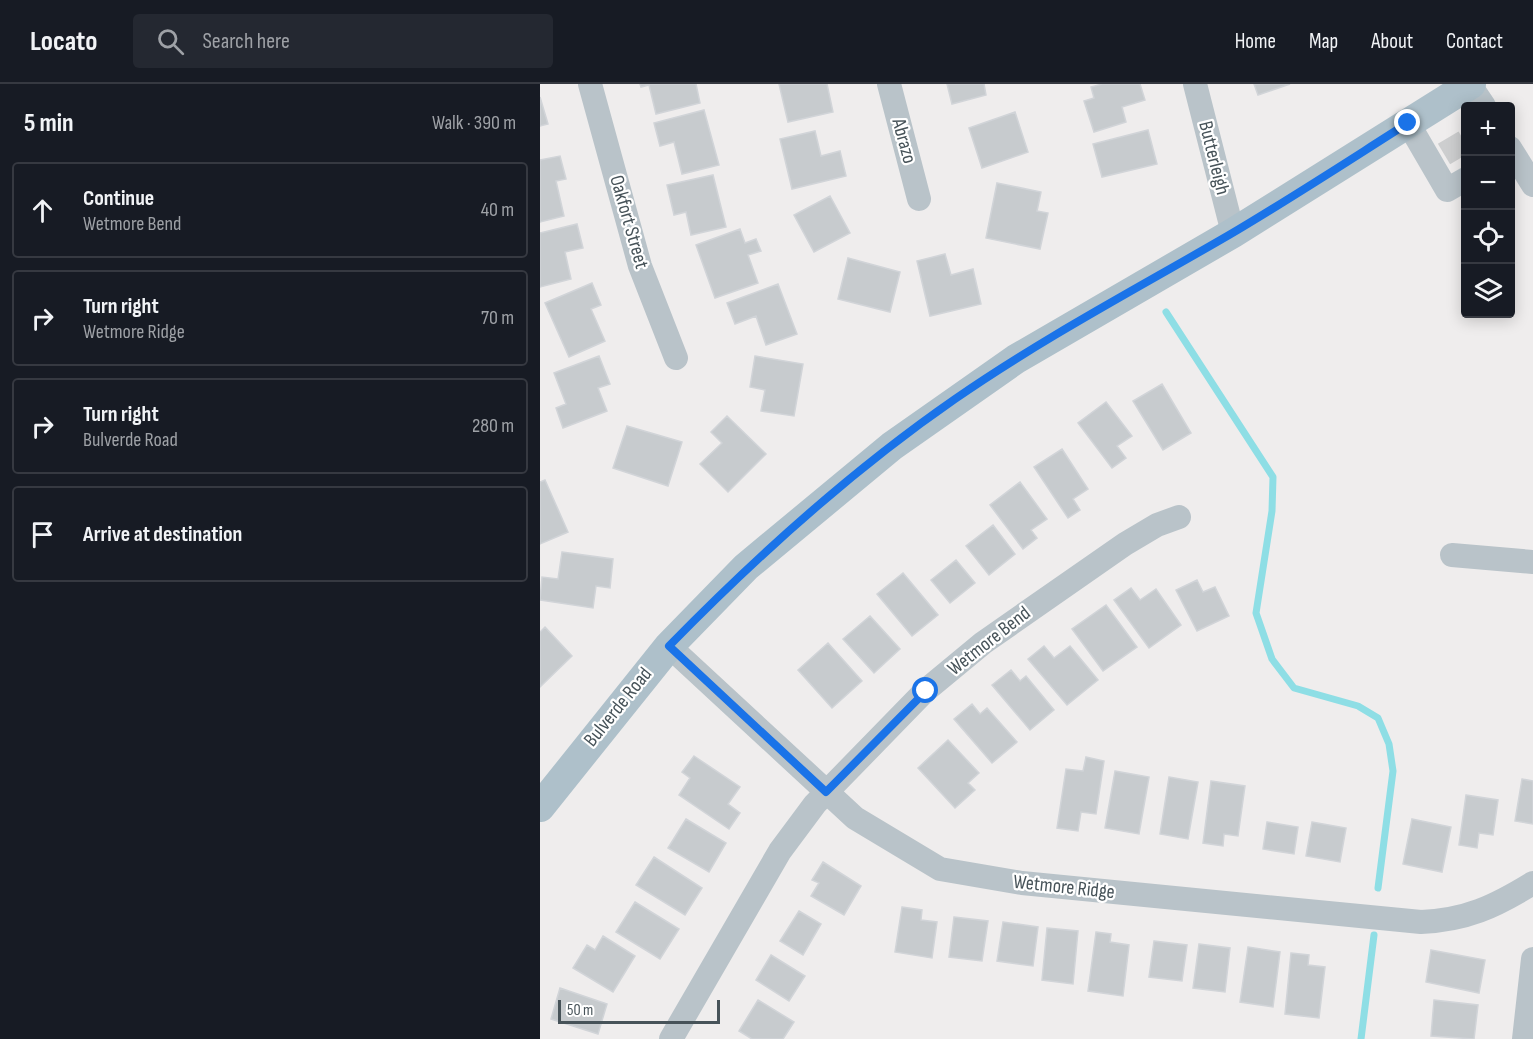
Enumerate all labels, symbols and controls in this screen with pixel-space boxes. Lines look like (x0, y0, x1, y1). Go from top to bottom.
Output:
search box (133, 14, 553, 68)
text: Locato (30, 25, 97, 58)
icon: search (154, 25, 187, 58)
text: Search here (202, 28, 290, 55)
text: Home (1235, 29, 1276, 54)
text: Map (1309, 29, 1338, 54)
text: About (1371, 29, 1413, 54)
text: Contact (1446, 29, 1503, 54)
map controls (1461, 102, 1515, 318)
button: + (1461, 102, 1515, 156)
text: 5 min (24, 108, 74, 139)
route end (1394, 109, 1420, 135)
text: Walk · 390 m (432, 111, 516, 135)
street label: Abrazo (886, 115, 921, 166)
street label: Butterleigh (1193, 119, 1235, 197)
button: − (1461, 156, 1515, 210)
street label: Oakfort Street (604, 172, 654, 272)
text: Continue (83, 185, 154, 212)
icon: ahead (26, 194, 59, 227)
text: 40 m (481, 198, 514, 222)
button: locate (1461, 210, 1515, 264)
text: Wetmore Bend (83, 212, 181, 236)
button: layers (1461, 264, 1515, 318)
text: Turn right (83, 293, 159, 320)
icon: right (26, 302, 59, 335)
text: 70 m (481, 306, 514, 330)
text: Wetmore Ridge (83, 320, 185, 344)
text: Turn right (83, 401, 159, 428)
icon: right (26, 410, 59, 443)
text: 280 m (472, 414, 514, 438)
text: Bulverde Road (83, 428, 178, 452)
icon: arrive (26, 518, 59, 551)
text: Arrive at destination (83, 521, 242, 548)
street label: Wetmore Bend (943, 601, 1035, 681)
street label: Bulverde Road (579, 663, 657, 751)
route start (912, 677, 938, 703)
street label: Wetmore Ridge (1012, 870, 1116, 904)
scale bar (558, 997, 720, 1024)
text: 50 m (567, 1001, 593, 1020)

